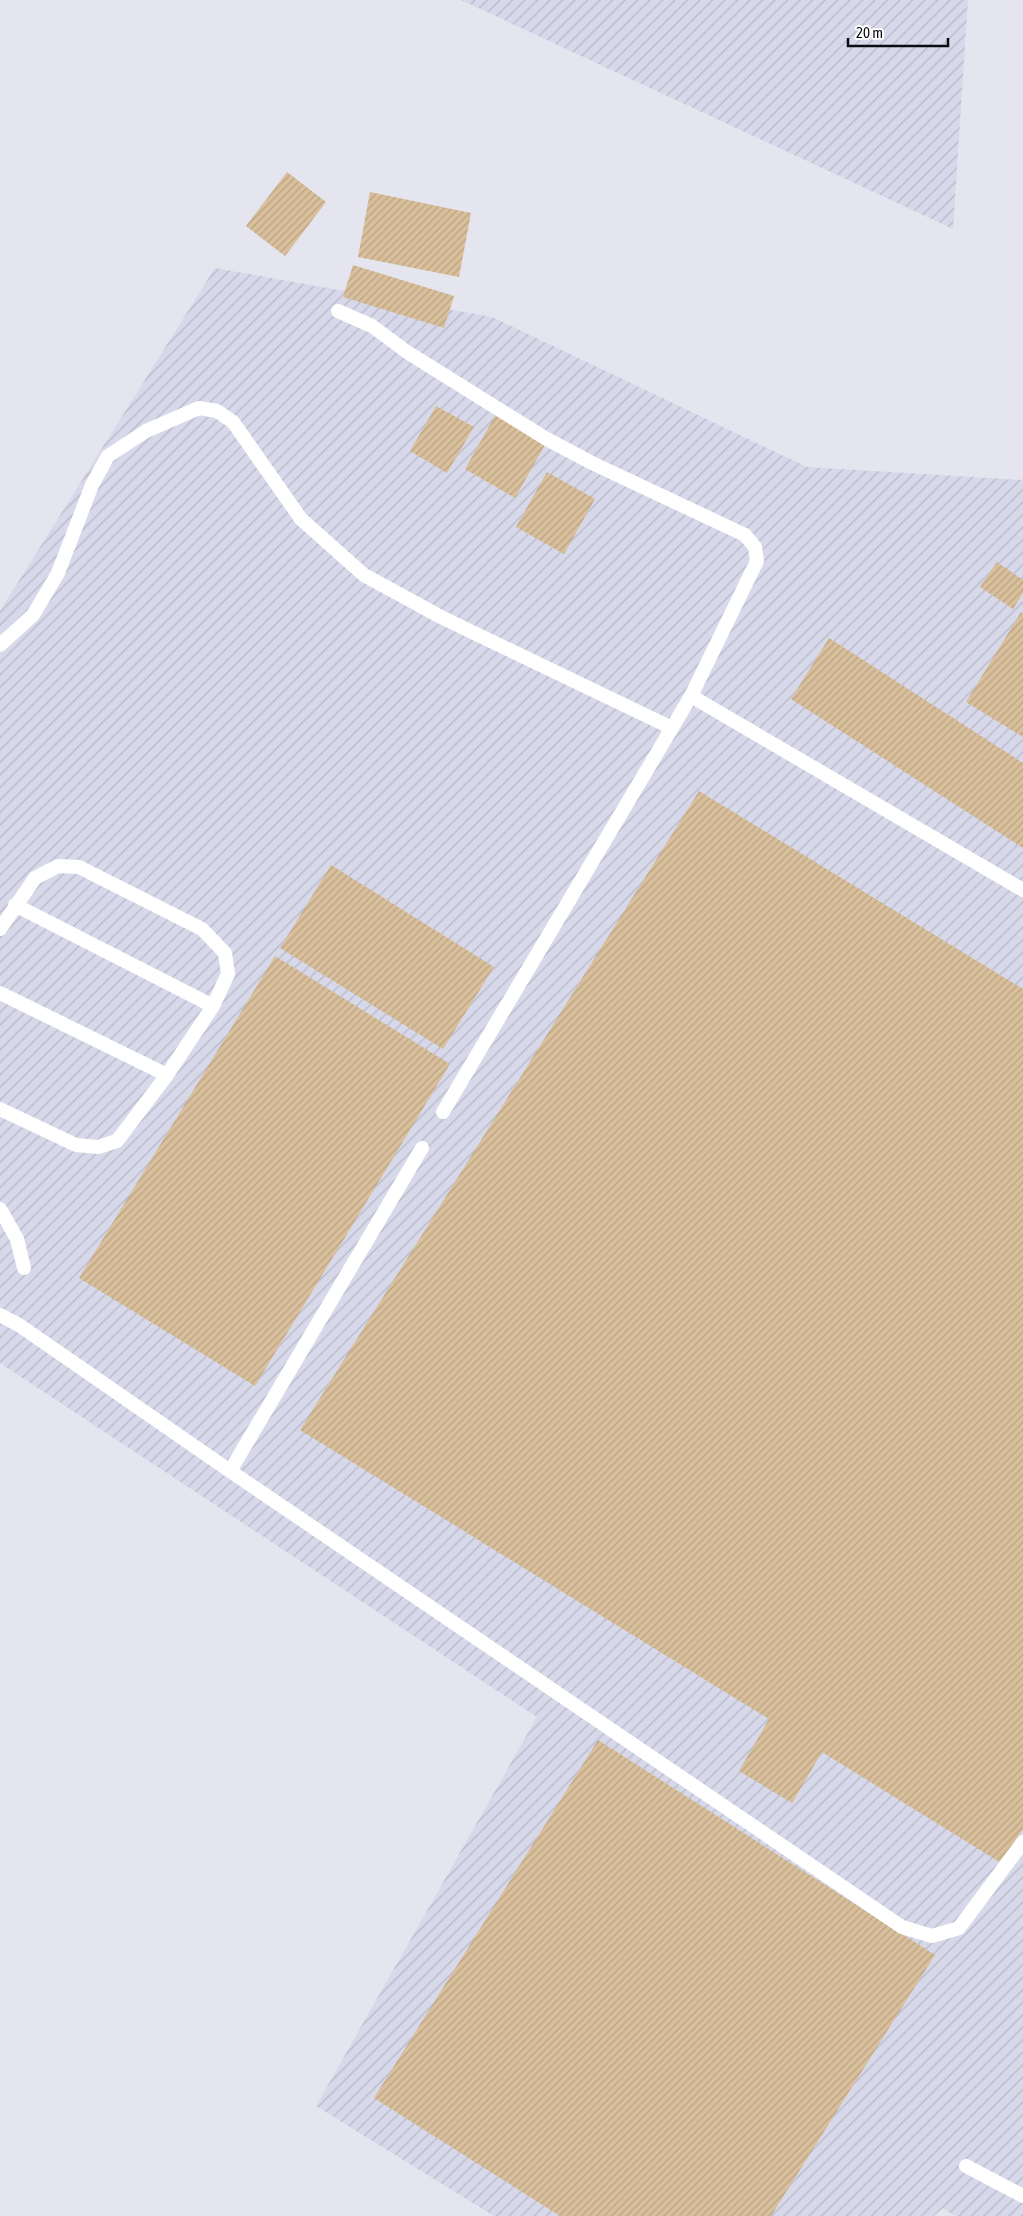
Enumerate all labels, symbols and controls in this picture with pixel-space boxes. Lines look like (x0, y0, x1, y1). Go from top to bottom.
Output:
scale bar (848, 15, 948, 47)
text: 20 m (856, 24, 883, 41)

